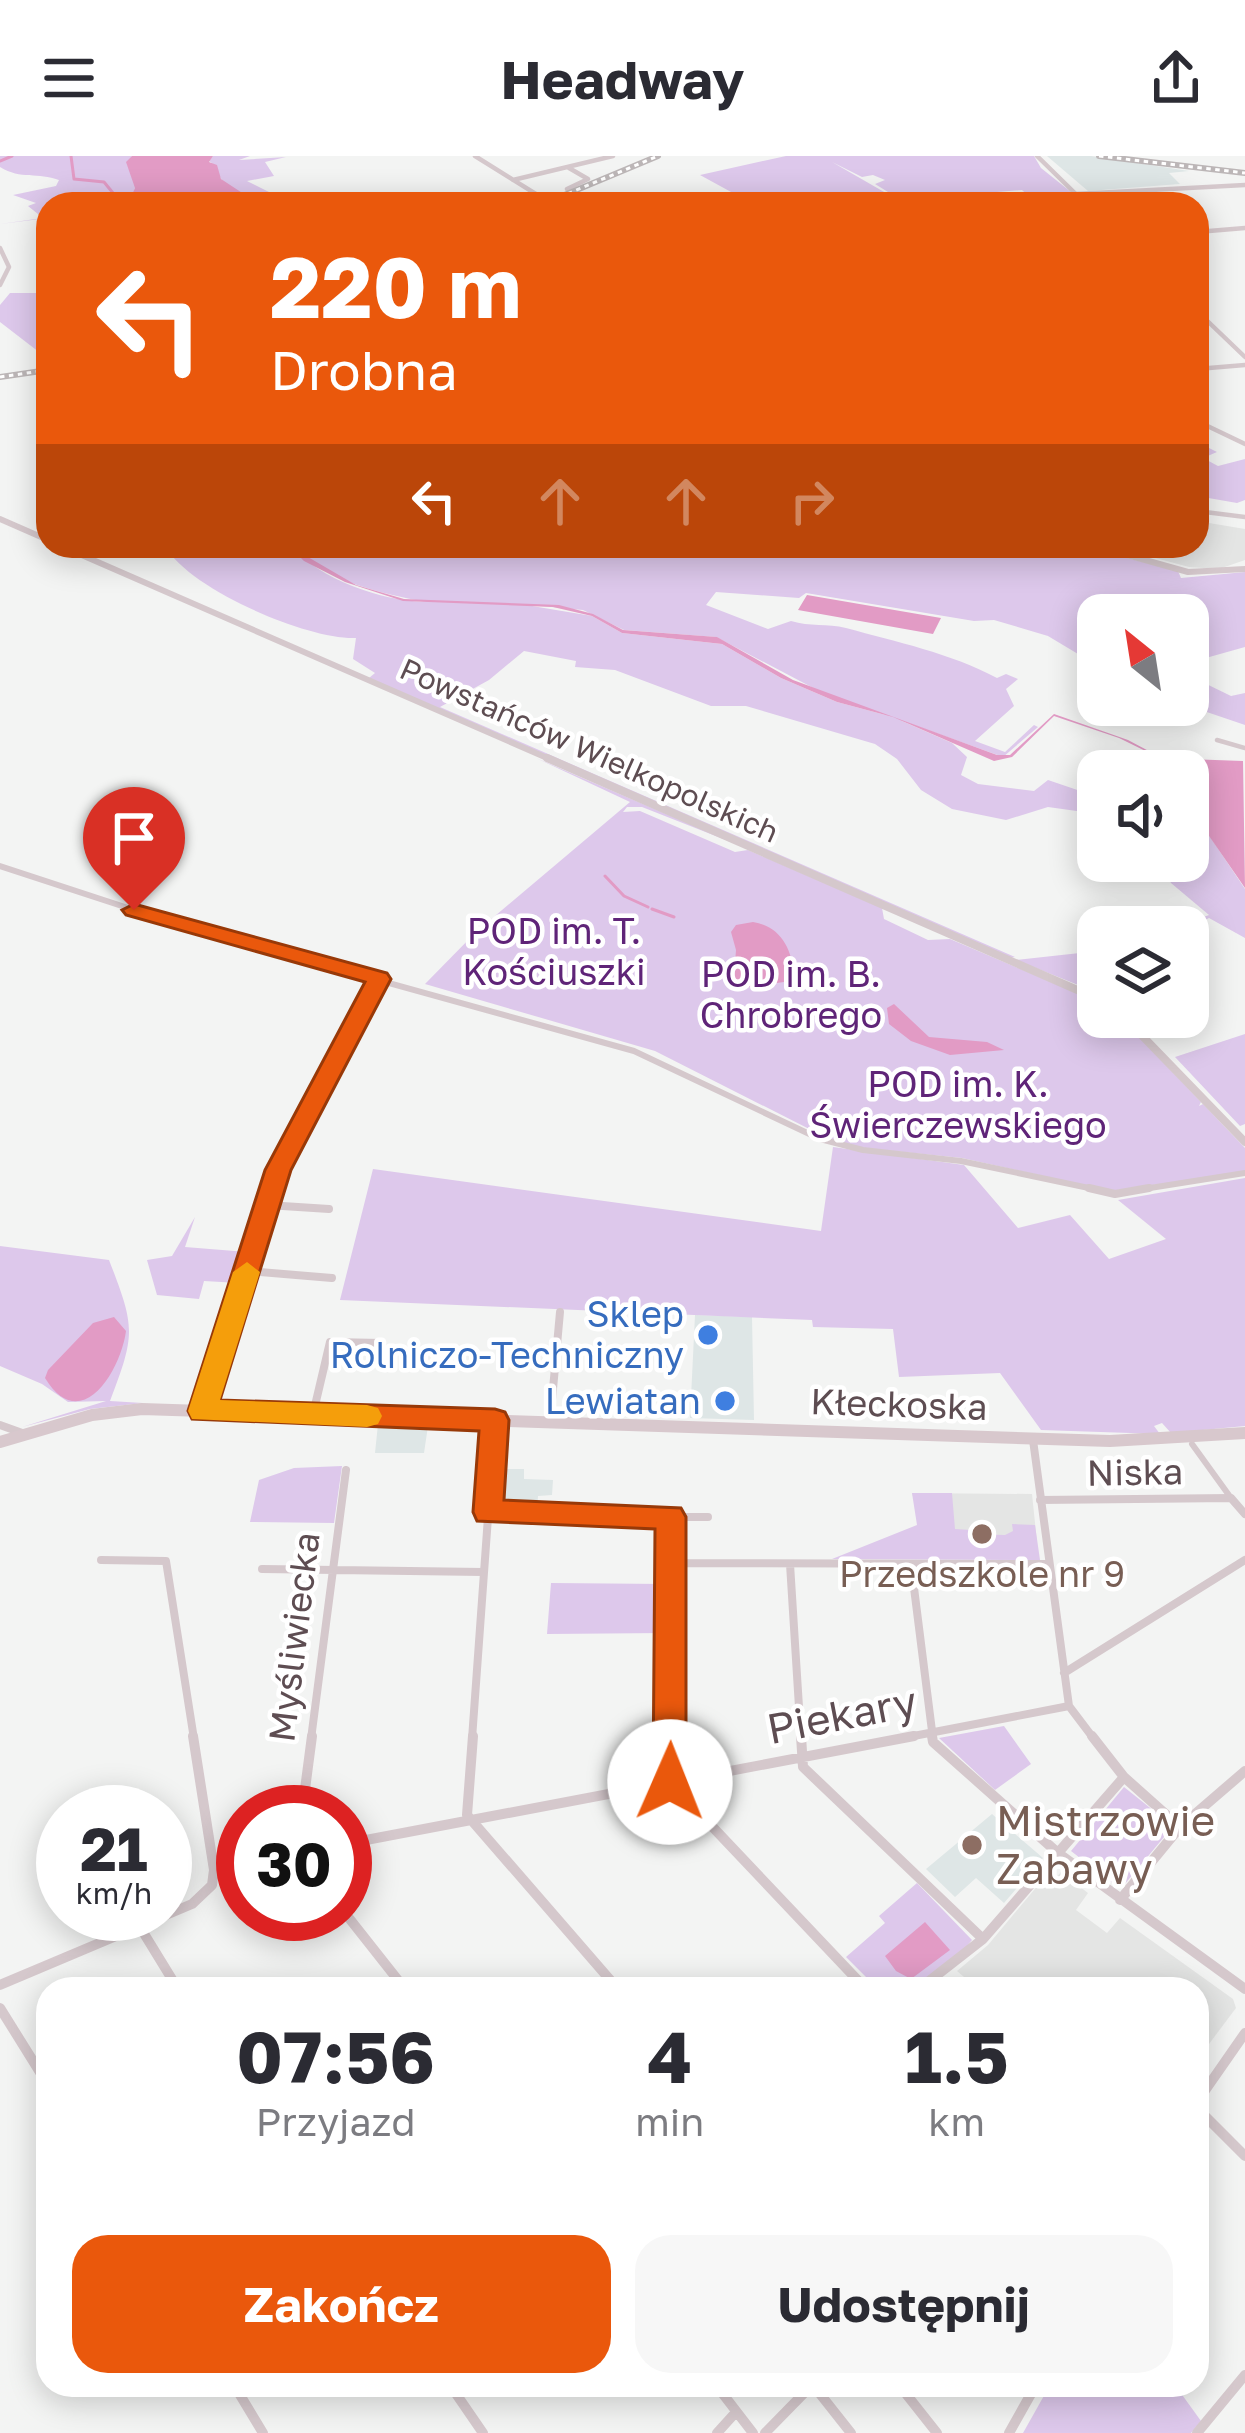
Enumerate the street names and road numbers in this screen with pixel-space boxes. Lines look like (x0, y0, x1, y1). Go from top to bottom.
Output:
street label: Powstańców Wielkopolskich (395, 650, 784, 850)
street label: Kłeckoska (810, 1379, 988, 1428)
street label: Niska (1086, 1449, 1184, 1494)
street label: Myśliwiecka (259, 1530, 328, 1744)
street label: Piekary (763, 1675, 921, 1753)

